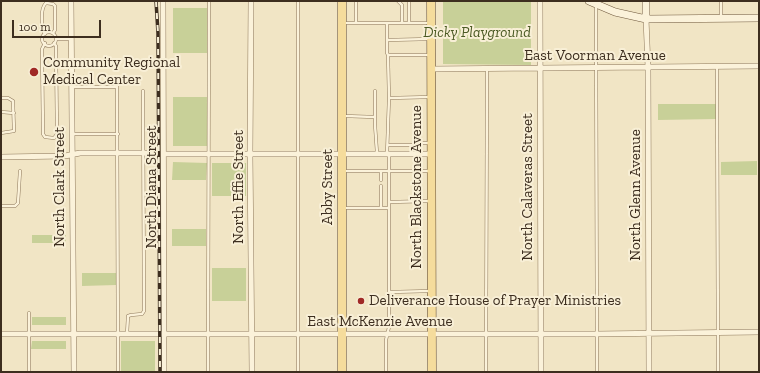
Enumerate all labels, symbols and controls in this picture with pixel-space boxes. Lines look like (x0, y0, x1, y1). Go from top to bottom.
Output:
scale bar (14, 12, 103, 38)
text: 100 m (19, 20, 51, 34)
park label: Dicky Playground (423, 24, 531, 42)
street label: East Voorman Avenue (524, 47, 666, 65)
place label: Community Regional Medical Center (43, 54, 180, 89)
marker: Community Regional Medical Center (28, 66, 40, 78)
street label: North Blackstone Avenue (408, 105, 426, 269)
street label: North Calaveras Street (519, 113, 537, 261)
street label: North Diana Street (143, 126, 161, 248)
street label: North Clark Street (51, 127, 69, 247)
street label: North Glenn Avenue (627, 129, 645, 261)
street label: North Effie Street (230, 130, 248, 244)
street label: Abby Street (319, 149, 337, 225)
place label: Deliverance House of Prayer Ministries (369, 292, 621, 310)
marker: Deliverance House of Prayer Ministries (356, 296, 366, 306)
street label: East McKenzie Avenue (307, 313, 453, 331)

